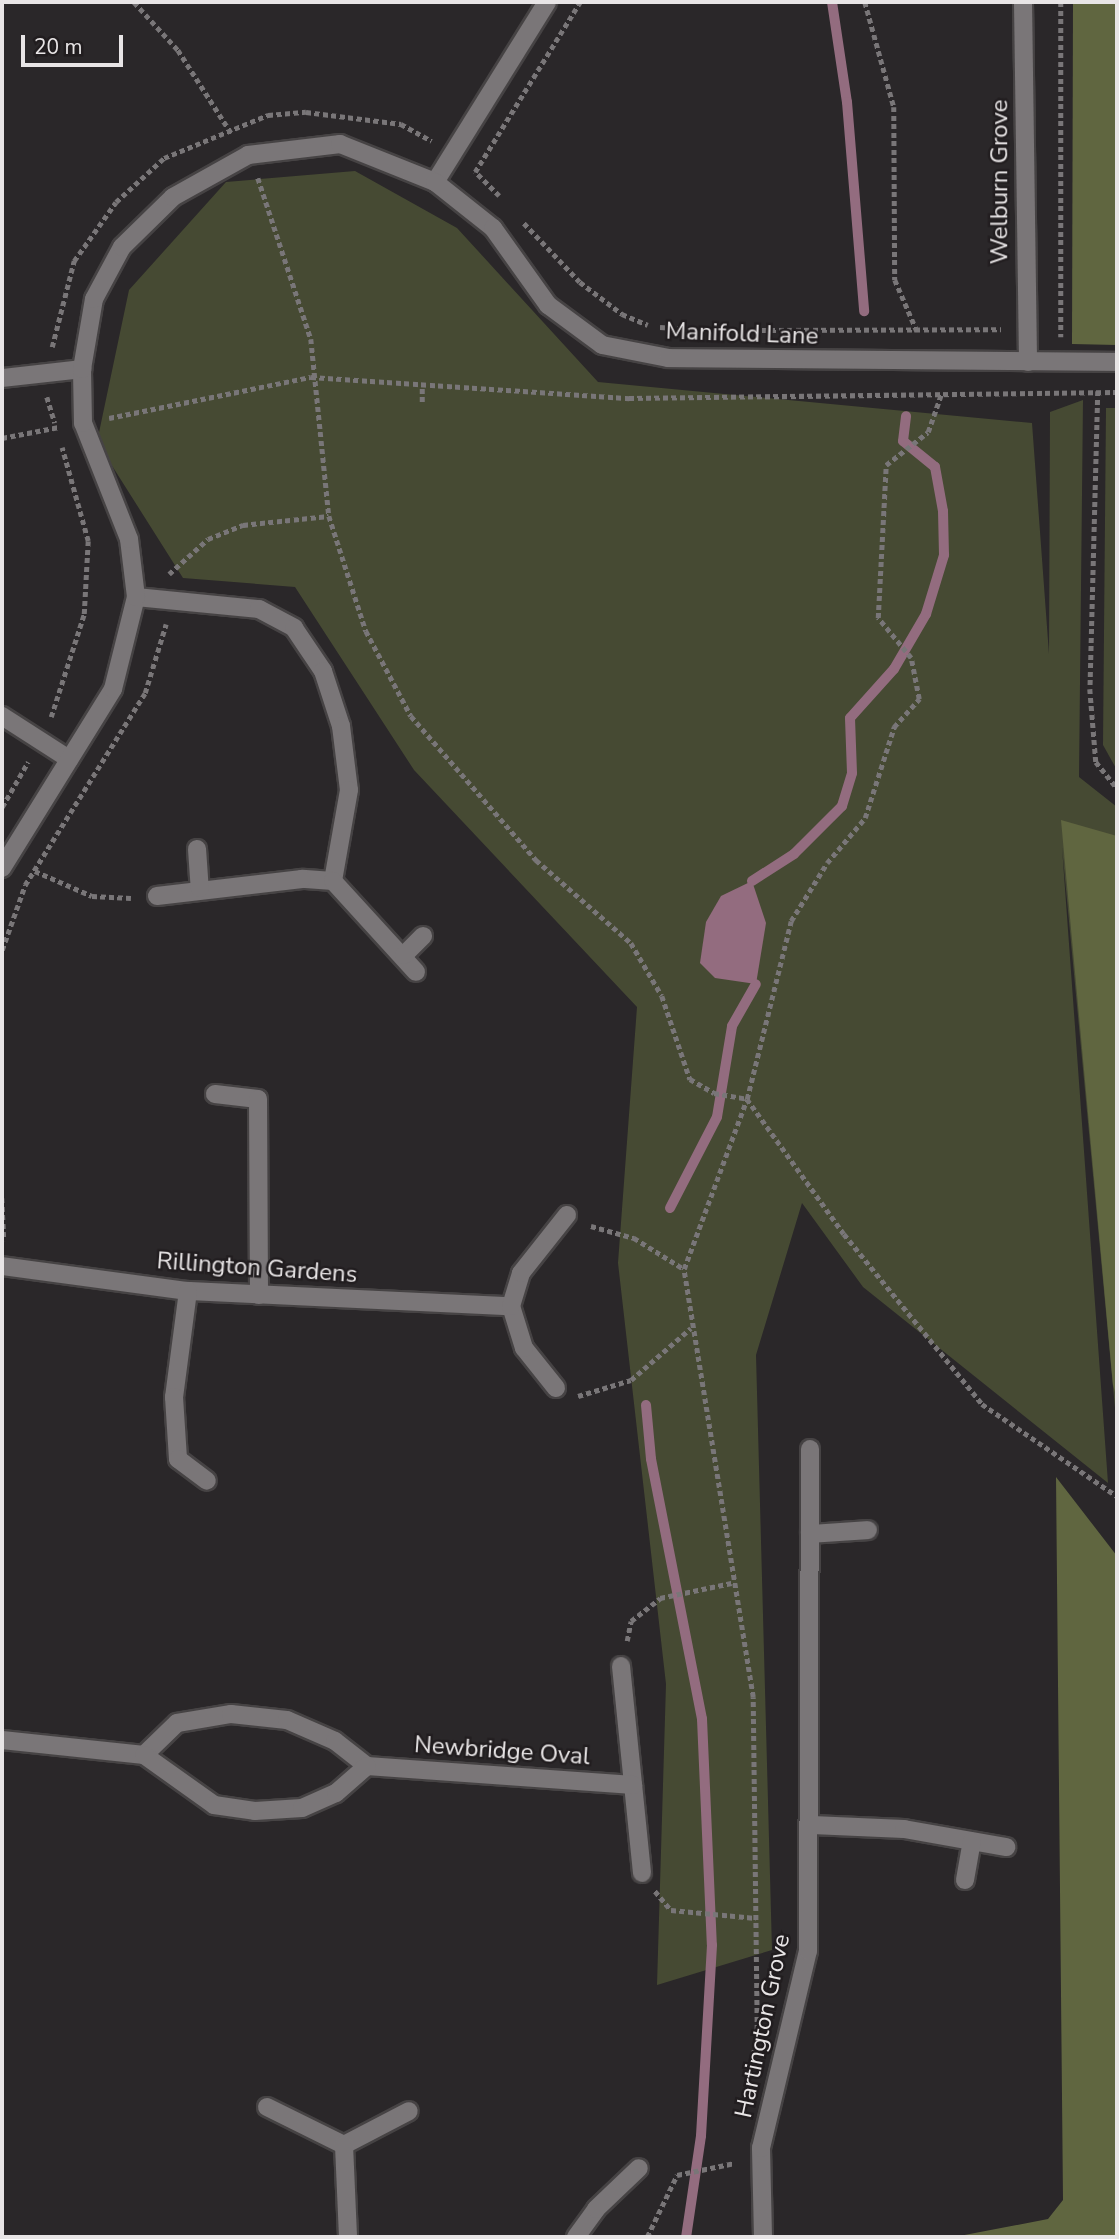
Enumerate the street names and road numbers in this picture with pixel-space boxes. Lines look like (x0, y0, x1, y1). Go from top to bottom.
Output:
street label: Welburn Grove (986, 100, 1014, 264)
street label: Manifold Lane (665, 317, 819, 351)
street label: Rillington Gardens (156, 1247, 358, 1289)
street label: Newbridge Oval (413, 1730, 591, 1772)
street label: Hartington Grove (729, 1931, 797, 2121)

